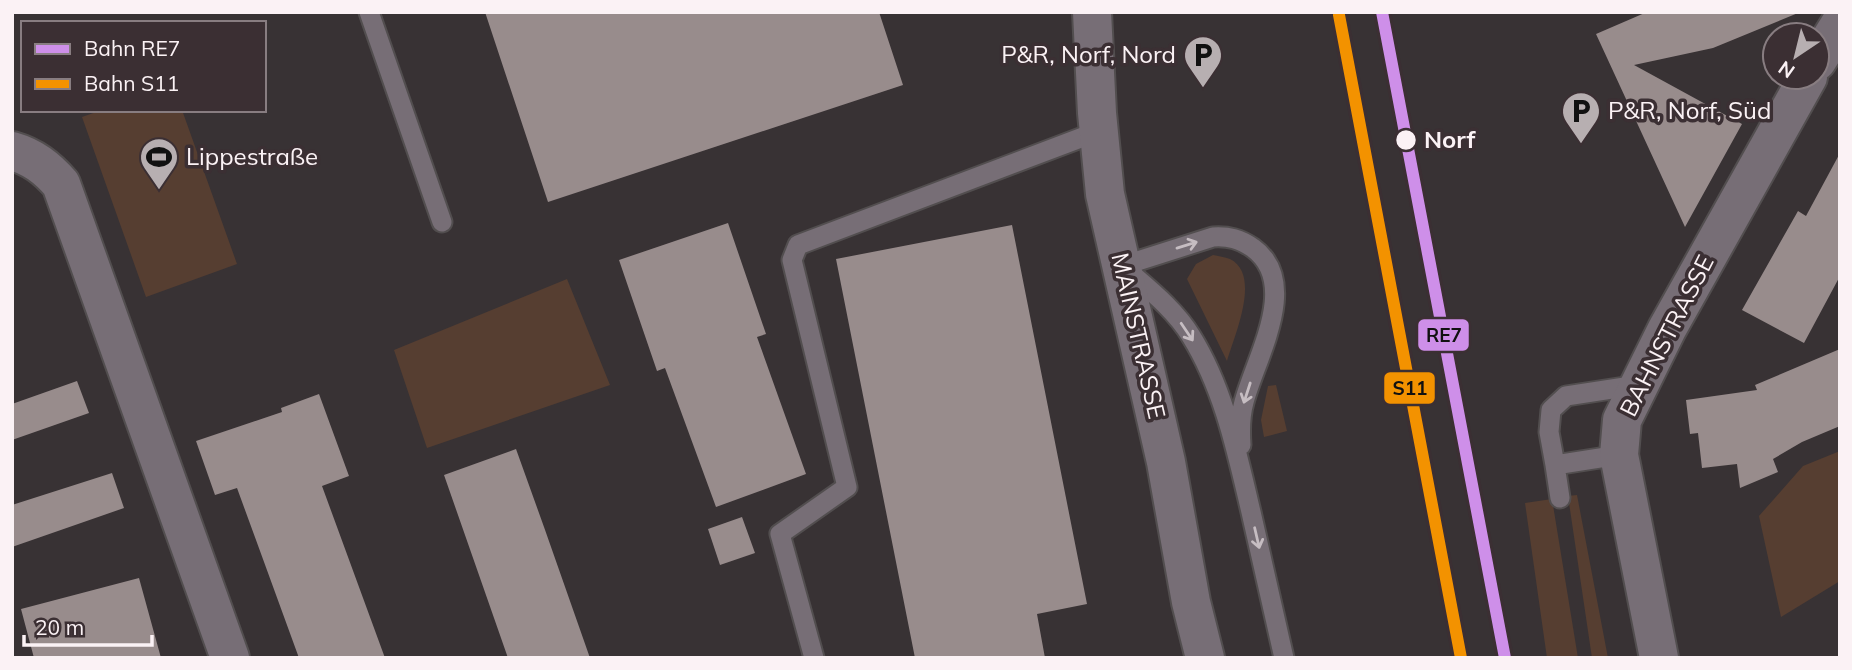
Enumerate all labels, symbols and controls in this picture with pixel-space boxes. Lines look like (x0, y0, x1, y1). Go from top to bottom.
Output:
legend (21, 21, 266, 112)
north arrow (1761, 21, 1831, 91)
parking icon: P&R, Norf, Nord (1182, 34, 1224, 89)
text: Bahn RE7 (84, 35, 180, 61)
place label: P&R, Norf, Nord (1001, 39, 1176, 69)
text: N (1773, 56, 1799, 84)
text: Bahn S11 (84, 70, 179, 96)
parking icon: P&R, Norf, Süd (1560, 90, 1602, 145)
place label: P&R, Norf, Süd (1608, 95, 1771, 125)
place label: Norf (1424, 124, 1476, 154)
marker: Norf (1394, 128, 1418, 152)
sports icon: Lippestraße (138, 136, 180, 191)
place label: Lippestraße (186, 141, 318, 171)
one-way arrow (1176, 238, 1198, 251)
street label: MAINSTRASSE (1105, 250, 1173, 422)
street label: BAHNSTRASSE (1613, 250, 1720, 421)
line badge: RE7 (1417, 318, 1470, 352)
one-way arrow (1180, 321, 1194, 341)
text: RE7 (1426, 323, 1462, 347)
line badge: S11 (1383, 371, 1436, 405)
text: S11 (1392, 376, 1428, 400)
one-way arrow (1240, 381, 1252, 403)
one-way arrow (1250, 526, 1264, 549)
scale bar (24, 604, 152, 648)
text: 20 m (35, 614, 84, 640)

